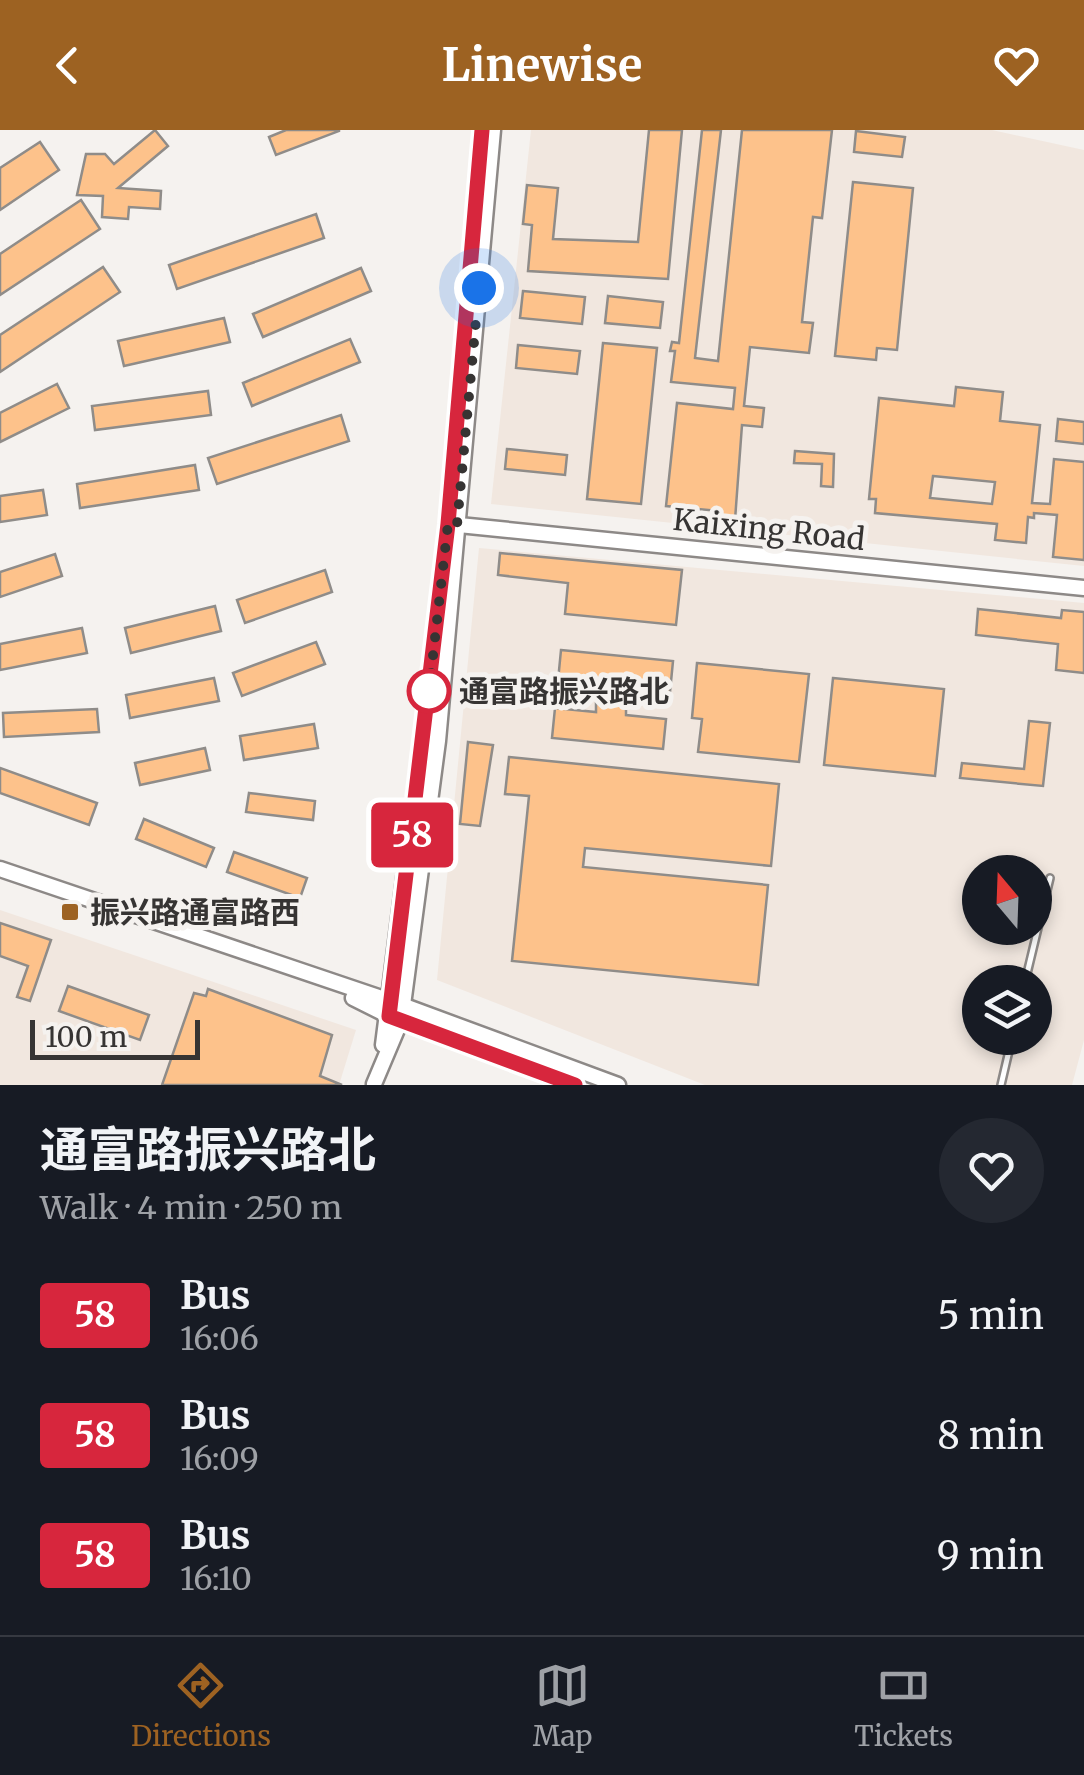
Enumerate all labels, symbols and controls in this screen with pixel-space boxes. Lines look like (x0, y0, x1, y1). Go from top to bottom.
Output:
text: Linewise (442, 37, 642, 93)
icon: back (40, 38, 95, 93)
icon: heart (989, 38, 1044, 93)
your location (454, 263, 504, 313)
street label: Kaixing Road (671, 500, 867, 558)
marker: 通富路振兴路北 (408, 670, 450, 712)
place label: 通富路振兴路北 (459, 672, 669, 710)
line badge: 58 (367, 802, 457, 868)
text: 58 (391, 813, 433, 857)
north arrow (962, 855, 1052, 945)
map controls (962, 855, 1052, 1055)
place label: 振兴路通富路西 (90, 893, 300, 931)
marker: 振兴路通富路西 (59, 901, 81, 923)
button: layers (962, 965, 1052, 1055)
scale bar (30, 1015, 200, 1060)
text: 100 m (45, 1019, 127, 1055)
button: heart (939, 1118, 1044, 1223)
text: 通富路振兴路北 (40, 1120, 376, 1180)
text: Walk · 4 min · 250 m (40, 1188, 342, 1228)
text: Bus (180, 1272, 250, 1319)
text: 5 min (938, 1292, 1044, 1339)
text: 58 (74, 1293, 116, 1337)
text: 16:06 (180, 1319, 259, 1359)
text: Bus (180, 1392, 250, 1439)
text: 8 min (937, 1412, 1044, 1459)
text: 58 (74, 1413, 116, 1457)
text: 16:09 (180, 1439, 259, 1479)
text: Bus (180, 1512, 250, 1559)
text: 9 min (937, 1532, 1044, 1579)
text: 58 (74, 1533, 116, 1577)
text: 16:10 (180, 1559, 252, 1599)
tab: Directions (131, 1658, 271, 1754)
tab: Map (533, 1658, 592, 1754)
tab: Tickets (854, 1658, 953, 1754)

